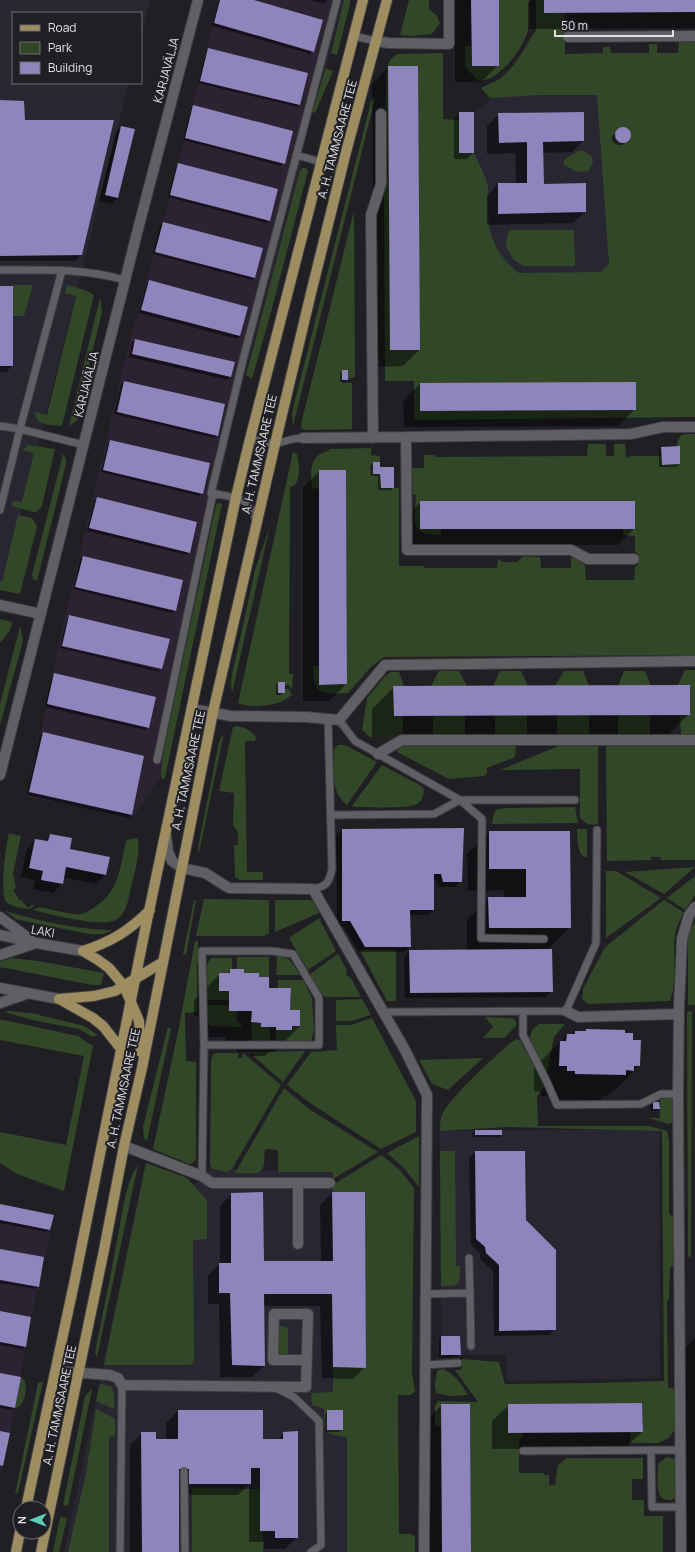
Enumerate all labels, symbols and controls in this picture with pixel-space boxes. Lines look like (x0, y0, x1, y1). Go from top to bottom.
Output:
legend (12, 12, 142, 84)
scale bar (555, 12, 673, 38)
text: 50 m (561, 17, 588, 34)
text: Road (48, 19, 76, 36)
street label: KARJAVÄLJA (149, 35, 183, 105)
text: Park (48, 39, 73, 56)
text: Building (48, 59, 92, 76)
street label: A. H. TAMMSAARE TEE (313, 78, 361, 200)
street label: KARJAVÄLJA (70, 349, 102, 419)
street label: A. H. TAMMSAARE TEE (237, 392, 281, 515)
street label: A. H. TAMMSAARE TEE (167, 708, 209, 831)
street label: LAKI (30, 921, 56, 941)
street label: A. H. TAMMSAARE TEE (102, 1026, 144, 1149)
street label: A. H. TAMMSAARE TEE (38, 1343, 80, 1466)
north arrow (12, 1500, 52, 1540)
text: N (14, 1516, 29, 1524)

